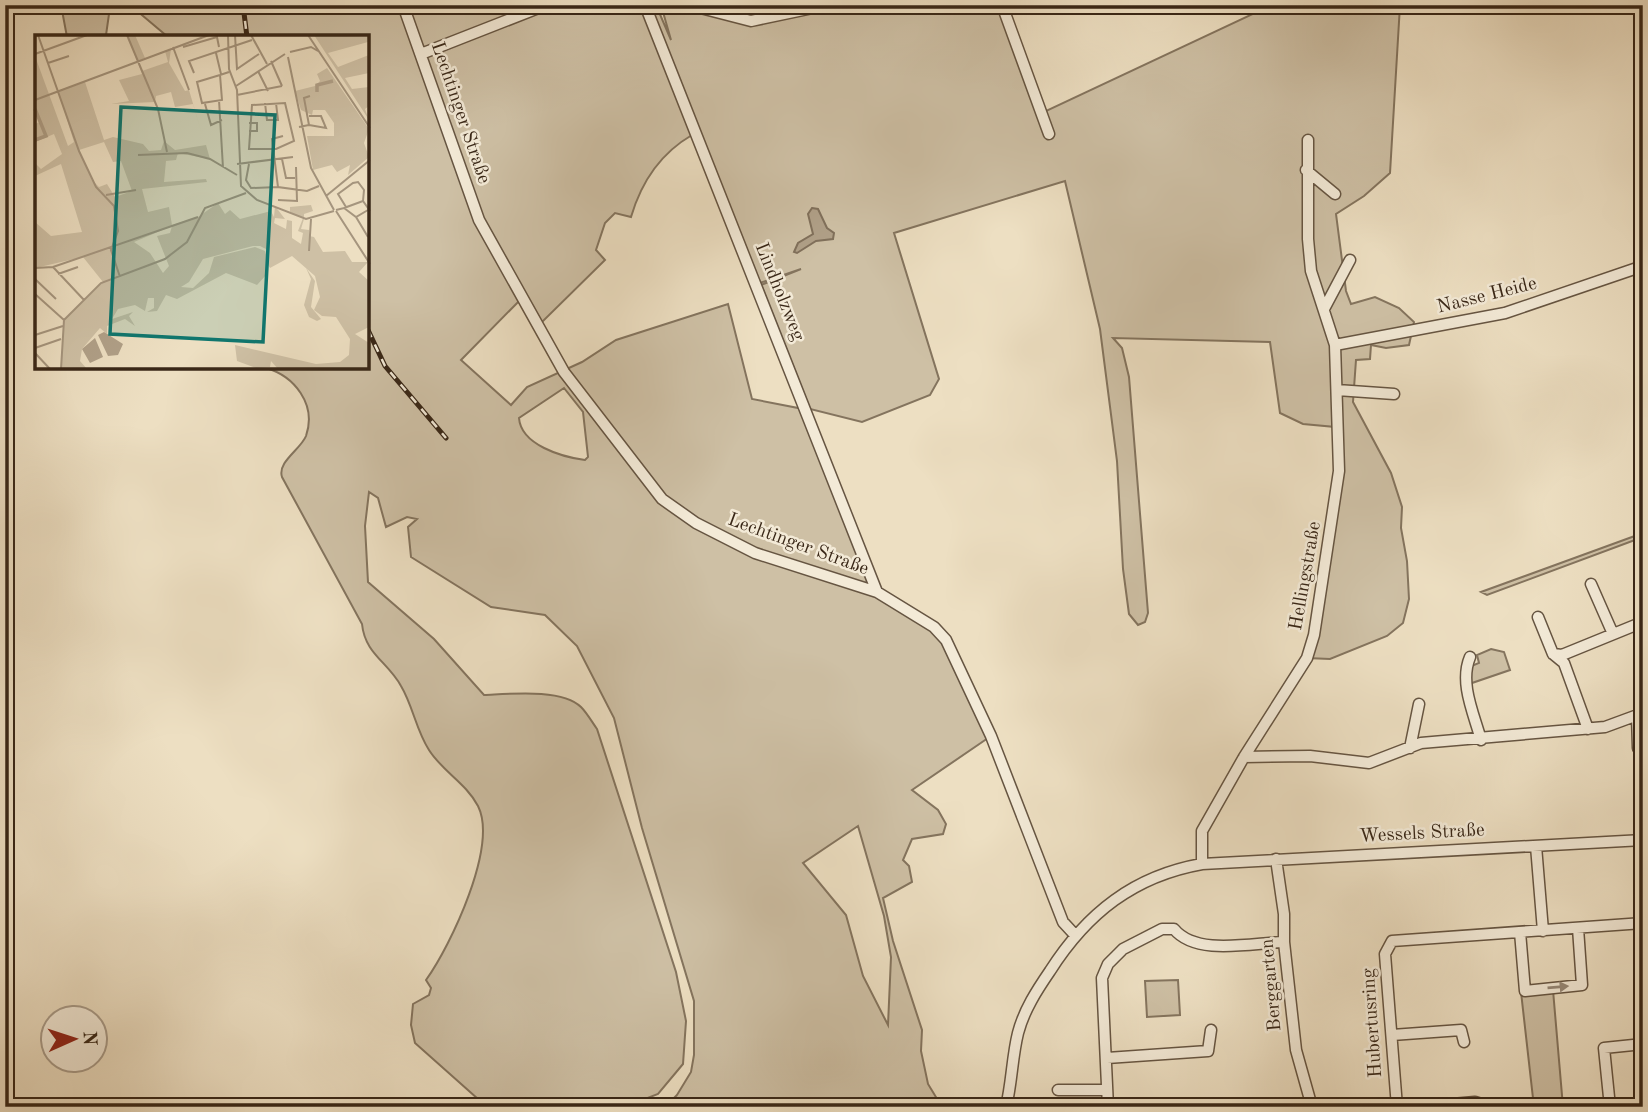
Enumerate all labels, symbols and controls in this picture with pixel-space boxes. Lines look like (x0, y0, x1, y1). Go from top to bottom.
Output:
inset map (35, 35, 369, 369)
street label: Lechtinger Straße (427, 40, 493, 186)
street label: Lindholzweg (751, 240, 808, 345)
street label: Nasse Heide (1435, 274, 1539, 318)
street label: Lechtinger Straße (725, 511, 871, 579)
street label: Hellingstraße (1287, 520, 1325, 632)
street label: Wessels Straße (1359, 821, 1485, 847)
street label: Berggarten (1258, 938, 1286, 1032)
street label: Hubertusring (1360, 967, 1386, 1078)
one-way arrow (1547, 982, 1569, 993)
north arrow (38, 1004, 108, 1074)
text: N (79, 1030, 98, 1046)

